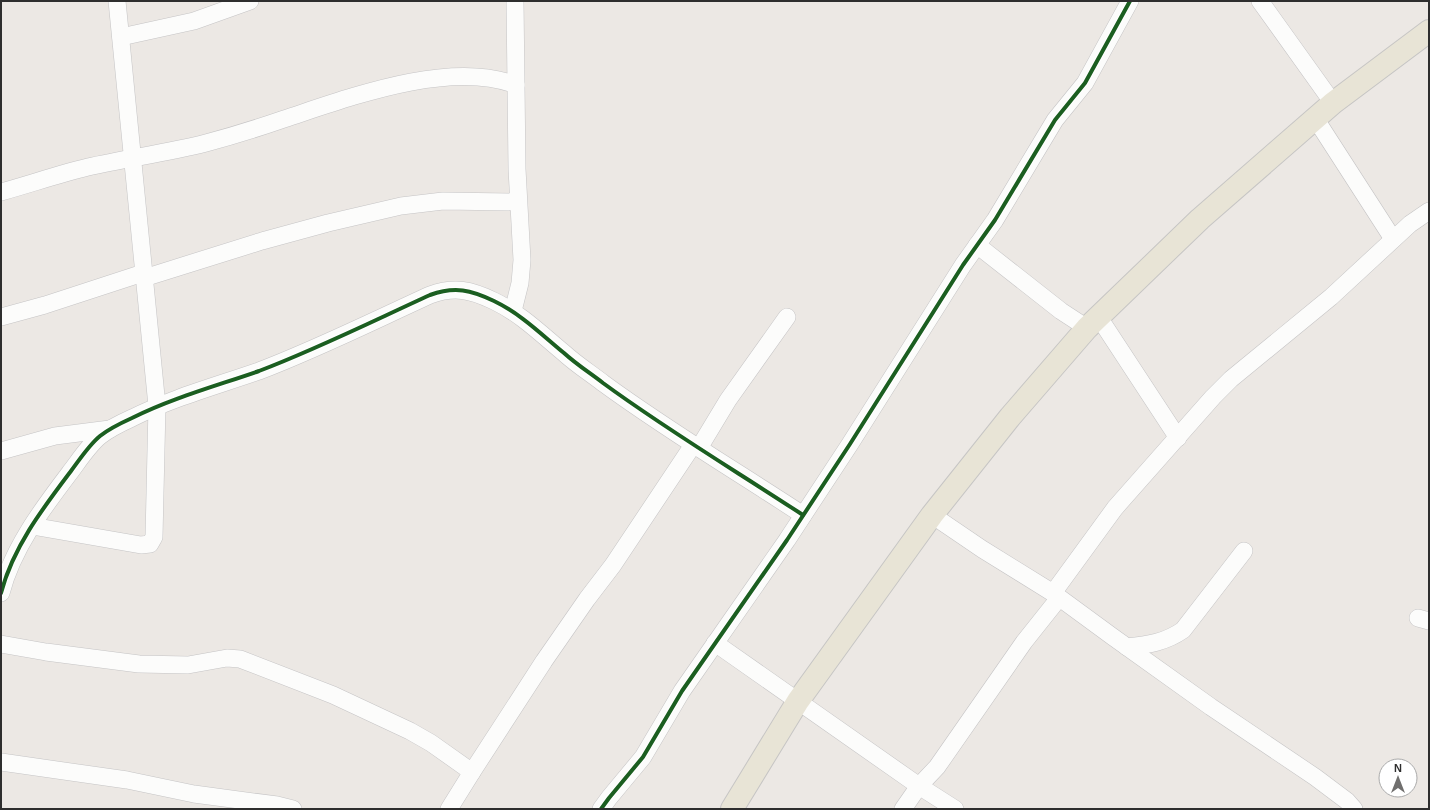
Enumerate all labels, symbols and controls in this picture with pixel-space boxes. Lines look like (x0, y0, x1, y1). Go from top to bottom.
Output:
north arrow (1378, 758, 1418, 798)
text: N (1394, 762, 1402, 774)

